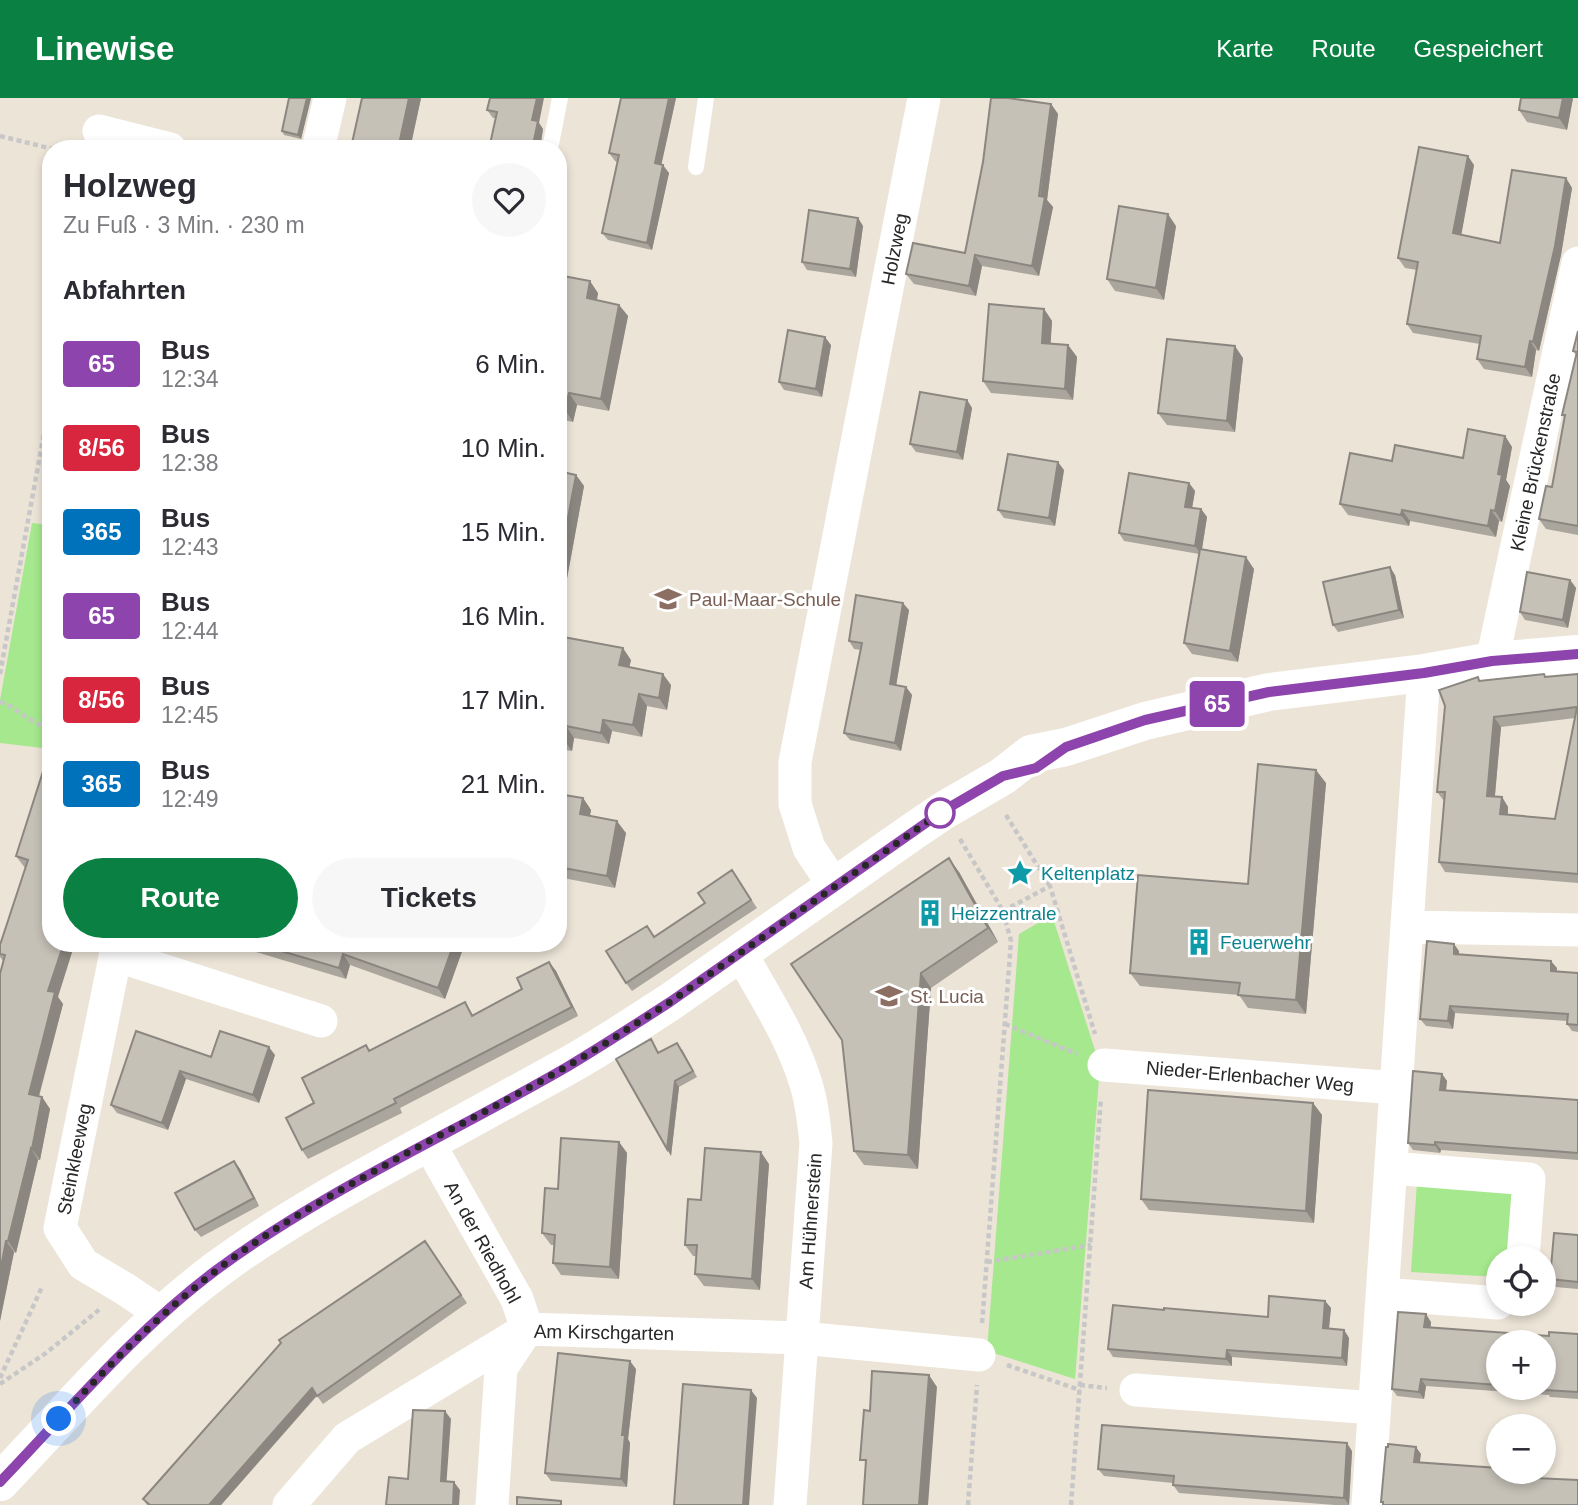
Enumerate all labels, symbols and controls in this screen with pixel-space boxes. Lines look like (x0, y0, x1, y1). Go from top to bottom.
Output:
text: Linewise (35, 30, 174, 67)
text: Karte (1216, 35, 1274, 62)
text: Route (1312, 35, 1376, 62)
text: Gespeichert (1414, 35, 1543, 62)
button: heart (472, 163, 546, 237)
text: Holzweg (63, 167, 197, 204)
street label: Holzweg (877, 211, 912, 287)
text: Zu Fuß · 3 Min. · 230 m (63, 212, 305, 238)
text: Abfahrten (63, 275, 186, 305)
text: Bus (161, 335, 210, 365)
text: 6 Min. (475, 349, 546, 379)
text: 65 (88, 350, 115, 377)
text: 12:34 (161, 366, 219, 392)
street label: Kleine Brückenstraße (1506, 371, 1565, 553)
text: Bus (161, 419, 210, 449)
text: 10 Min. (461, 433, 546, 463)
text: 8/56 (78, 434, 125, 461)
text: 12:38 (161, 450, 219, 476)
text: Bus (161, 503, 210, 533)
text: 15 Min. (461, 517, 546, 547)
text: 365 (81, 518, 122, 545)
text: 12:43 (161, 534, 219, 560)
school or university icon: Paul-Maar-Schule (653, 584, 683, 614)
text: Bus (161, 587, 210, 617)
place label: Paul-Maar-Schule (689, 589, 841, 610)
text: 16 Min. (461, 601, 546, 631)
text: 65 (88, 602, 115, 629)
text: 12:44 (161, 618, 219, 644)
text: Bus (161, 671, 210, 701)
line badge: 65 (1186, 681, 1248, 727)
text: 17 Min. (461, 685, 546, 715)
text: 8/56 (78, 686, 125, 713)
text: 65 (1204, 690, 1230, 717)
text: 12:45 (161, 702, 219, 728)
text: Bus (161, 755, 210, 785)
text: 21 Min. (461, 769, 546, 799)
text: 365 (81, 770, 122, 797)
text: 12:49 (161, 786, 219, 812)
unlabelled marker (925, 798, 955, 828)
button: Route (63, 858, 298, 938)
button: Tickets (312, 858, 546, 938)
place icon: Keltenplatz (1005, 858, 1035, 888)
place label: Keltenplatz (1041, 863, 1135, 884)
building icon: Heizzentrale (915, 898, 945, 928)
place label: Heizzentrale (951, 903, 1057, 924)
building icon: Feuerwehr (1184, 927, 1214, 957)
place label: Feuerwehr (1220, 932, 1311, 953)
school or university icon: St. Lucia (874, 981, 904, 1011)
place label: St. Lucia (910, 986, 984, 1007)
street label: Nieder-Erlenbacher Weg (1145, 1057, 1355, 1096)
street label: Steinkleeweg (53, 1102, 96, 1217)
street label: Am Hühnerstein (795, 1152, 826, 1290)
street label: An der Riedhohl (440, 1178, 525, 1307)
map controls (1486, 1246, 1556, 1484)
button: locate (1486, 1246, 1556, 1316)
street label: Am Kirschgarten (534, 1321, 674, 1344)
button: + (1486, 1330, 1556, 1400)
your location (41, 1401, 76, 1436)
button: − (1486, 1414, 1556, 1484)

